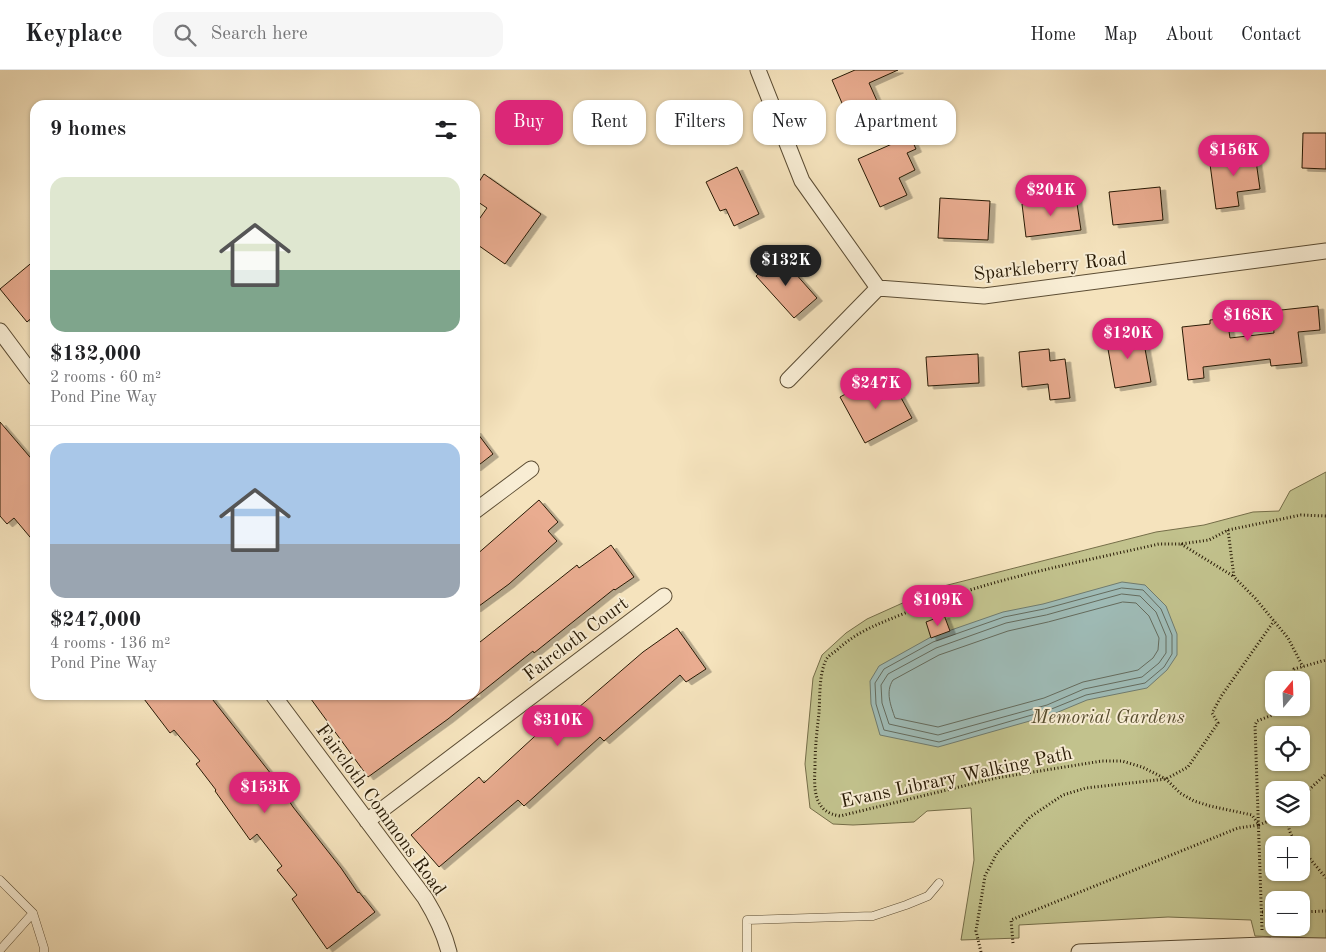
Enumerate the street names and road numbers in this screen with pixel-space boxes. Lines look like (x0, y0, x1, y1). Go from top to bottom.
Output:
street label: Sparkleberry Road (973, 250, 1128, 285)
street label: Faircloth Court (521, 595, 632, 685)
street label: Faircloth Commons Road (311, 721, 449, 900)
street label: Evans Library Walking Path (839, 745, 1074, 812)

